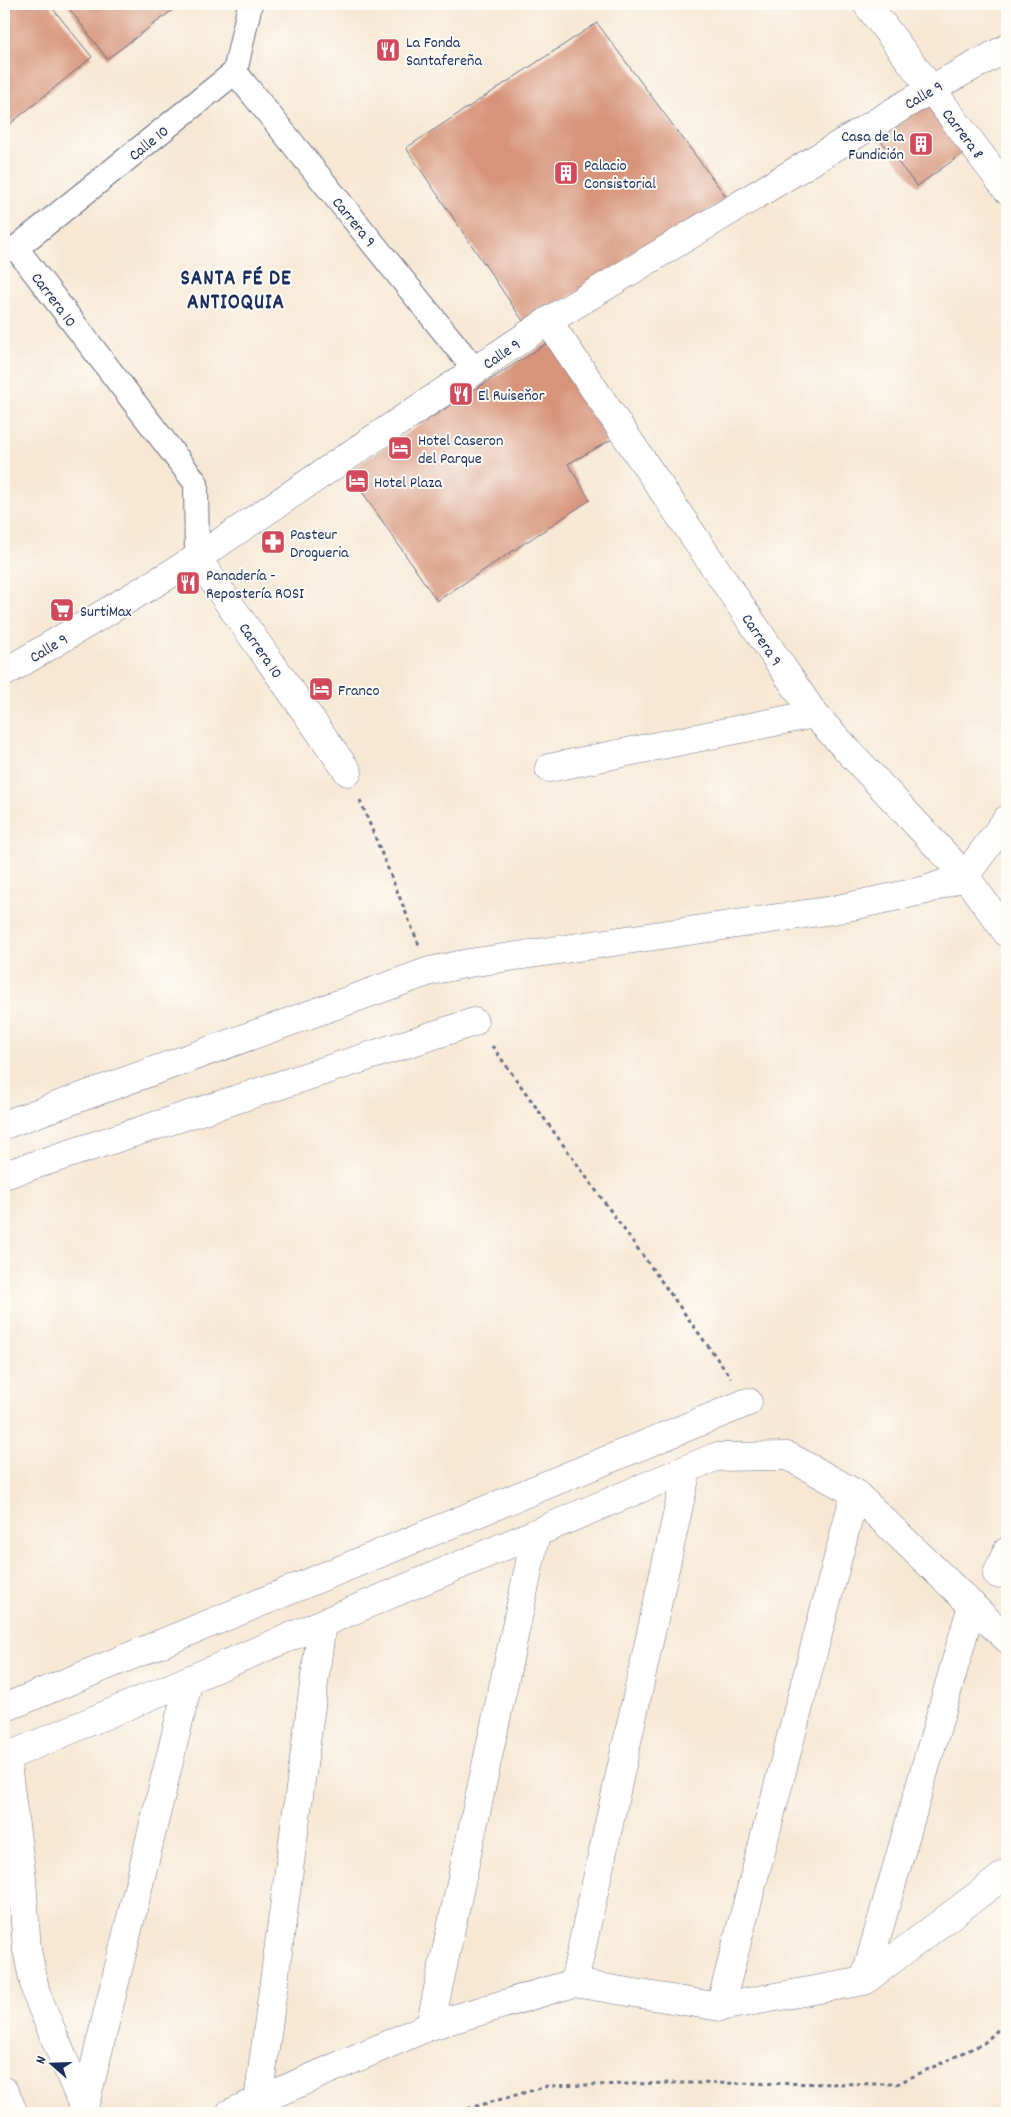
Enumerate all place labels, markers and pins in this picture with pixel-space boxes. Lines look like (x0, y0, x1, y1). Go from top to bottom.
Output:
place label: La Fonda Santafereña (406, 32, 482, 73)
restaurant icon: La Fonda Santafereña (375, 37, 401, 63)
place label: Casa de la Fundición (841, 126, 904, 167)
building icon: Casa de la Fundición (908, 131, 934, 157)
place label: Palacio Consistorial (584, 155, 656, 196)
building icon: Palacio Consistorial (553, 160, 579, 186)
restaurant icon: El Ruiseňor (448, 381, 474, 407)
place label: El Ruiseňor (478, 385, 545, 408)
place label: Hotel Caseron del Parque (418, 430, 503, 471)
hotel icon: Hotel Caseron del Parque (387, 435, 413, 461)
hotel icon: Hotel Plaza (344, 468, 370, 494)
place label: Hotel Plaza (374, 472, 442, 495)
place label: Pasteur Drogueria (290, 524, 349, 565)
pharmacy icon: Pasteur Drogueria (260, 529, 286, 555)
place label: Panadería - Repostería ROSI (206, 565, 304, 606)
restaurant icon: Panadería - Repostería ROSI (175, 570, 201, 596)
supermarket icon: SurtiMax (49, 597, 75, 623)
place label: SurtiMax (80, 601, 132, 624)
hotel icon: Franco (308, 676, 334, 702)
place label: Franco (338, 680, 380, 703)

